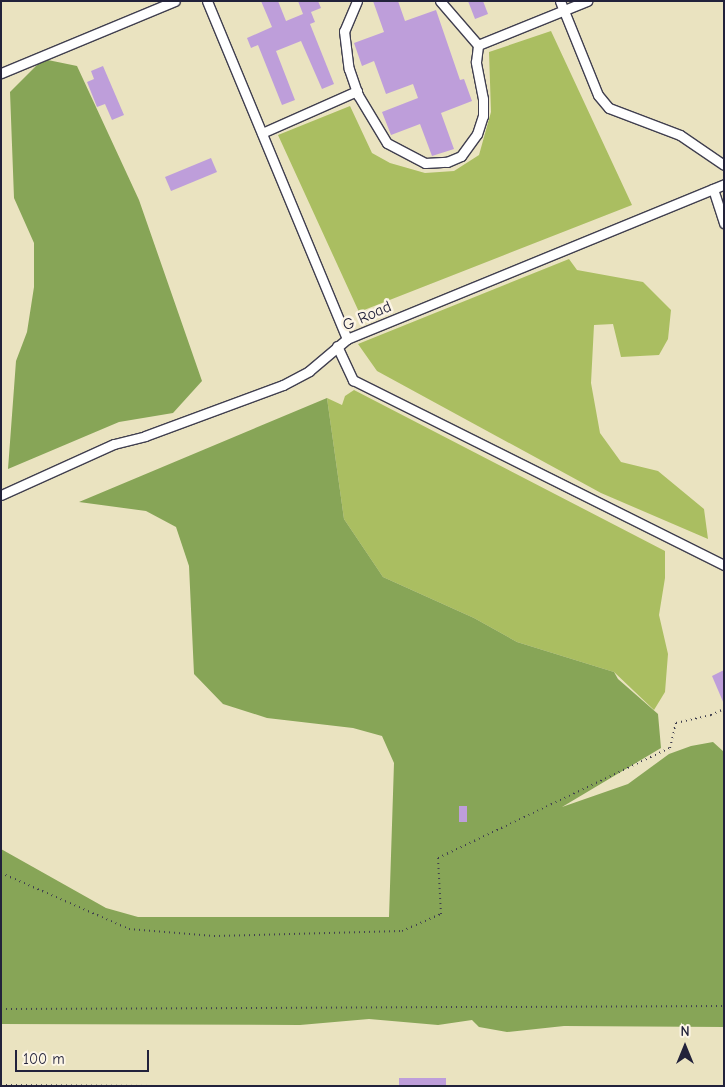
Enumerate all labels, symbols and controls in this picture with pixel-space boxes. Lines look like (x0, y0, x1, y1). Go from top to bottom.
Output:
street label: G Road (340, 297, 394, 335)
north arrow (660, 1022, 710, 1072)
text: N (680, 1023, 690, 1040)
scale bar (18, 1040, 151, 1072)
text: 100 m (23, 1050, 65, 1068)

